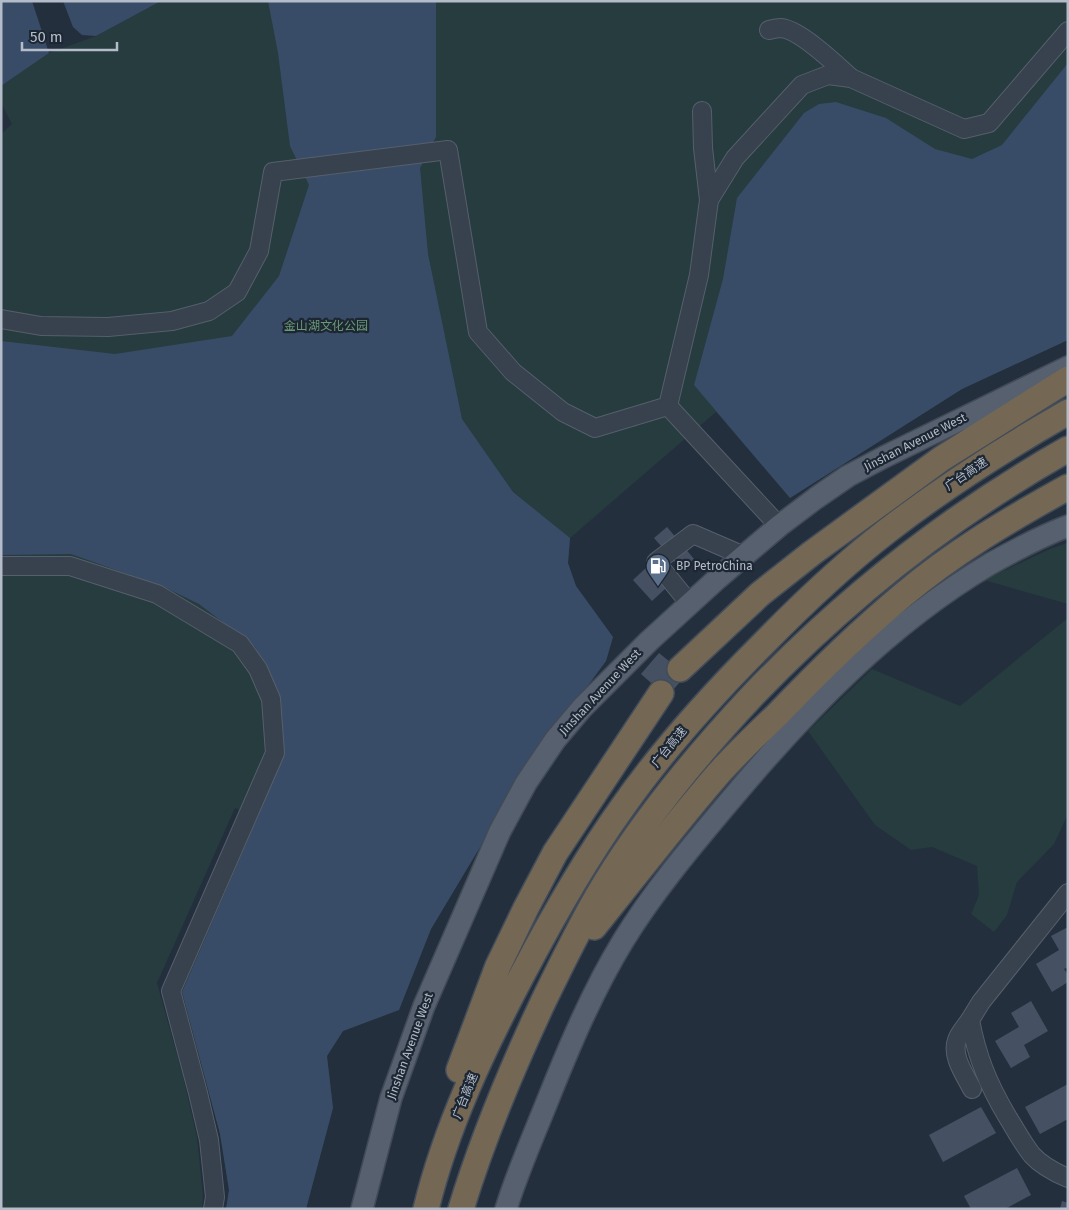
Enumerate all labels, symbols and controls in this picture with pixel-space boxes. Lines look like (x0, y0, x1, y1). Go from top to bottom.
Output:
scale bar (22, 20, 118, 52)
text: 50 m (30, 28, 63, 46)
park label: 金山湖文化公园 (284, 319, 368, 333)
street label: Jinshan Avenue West (862, 410, 969, 474)
street label: 广台高速 (942, 455, 990, 493)
fuel station icon: BP PetroChina (645, 553, 671, 587)
place label: BP PetroChina (676, 559, 753, 573)
street label: Jinshan Avenue West (556, 646, 644, 738)
street label: 广台高速 (648, 724, 690, 770)
street label: Jinshan Avenue West (384, 990, 436, 1101)
street label: 广台高速 (450, 1071, 480, 1121)

